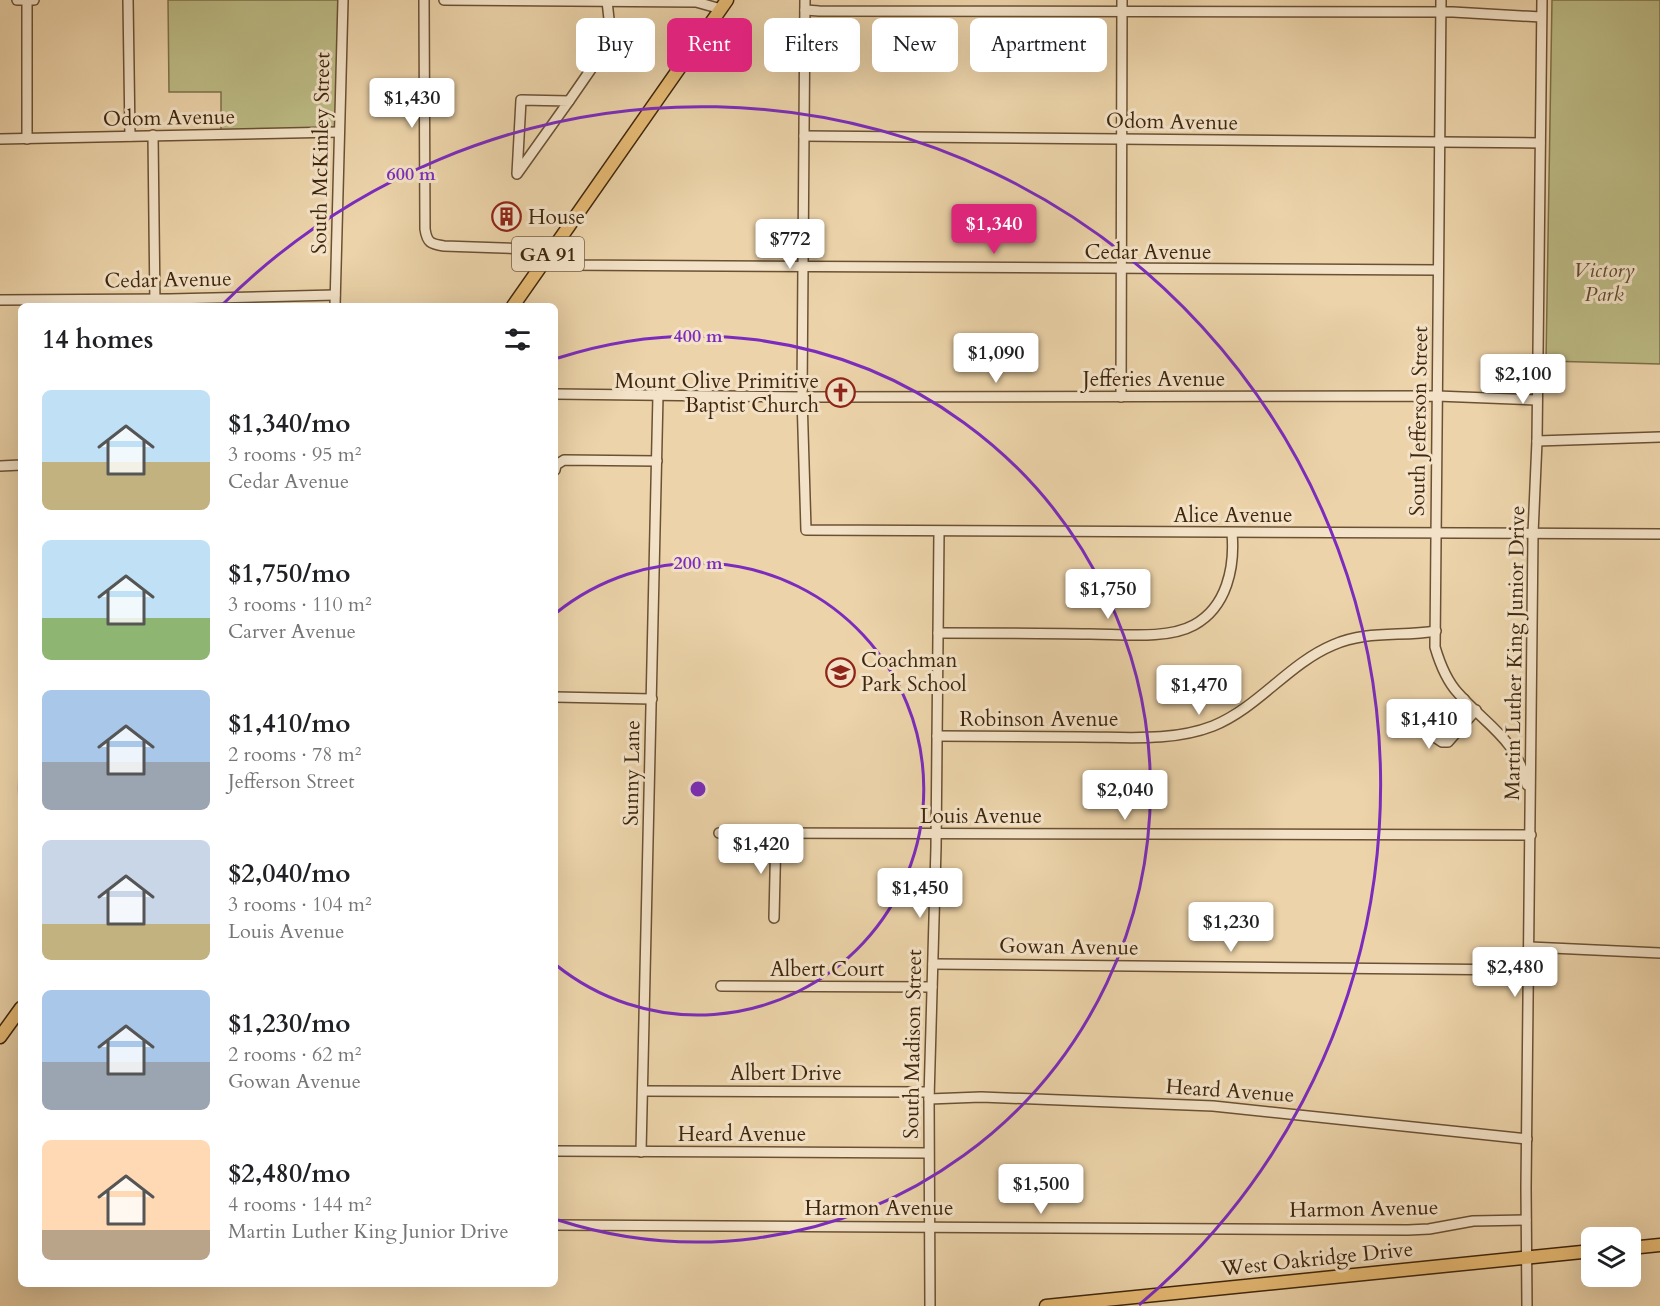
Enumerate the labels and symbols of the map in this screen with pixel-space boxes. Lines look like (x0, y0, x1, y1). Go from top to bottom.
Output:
street label: South McKinley Street (305, 51, 337, 254)
pin: $1,430 (363, 78, 461, 129)
street label: Odom Avenue (103, 102, 235, 134)
street label: Odom Avenue (1106, 106, 1238, 138)
text: 600 m (386, 162, 436, 187)
building icon: House (491, 201, 523, 233)
place label: House (528, 203, 585, 232)
pin: $1,340 (945, 204, 1043, 255)
pin: $772 (754, 219, 826, 270)
road number: GA 91 (512, 237, 584, 271)
street label: Cedar Avenue (1084, 238, 1212, 267)
park label: Victory Park (1573, 256, 1635, 309)
street label: Cedar Avenue (104, 264, 232, 296)
text: 400 m (673, 324, 723, 349)
street label: South Jefferson Street (1403, 325, 1435, 516)
pin: $1,090 (947, 333, 1045, 384)
pin: $2,100 (1474, 354, 1572, 405)
street label: Jefferies Avenue (1080, 365, 1225, 394)
place label: Mount Olive Primitive Baptist Church (615, 367, 819, 420)
church icon: Mount Olive Primitive Baptist Church (824, 377, 856, 409)
street label: Alice Avenue (1173, 501, 1293, 530)
street label: Martin Luther King Junior Drive (1498, 505, 1532, 801)
text: 200 m (673, 551, 723, 576)
pin: $1,750 (1059, 569, 1157, 620)
place label: Coachman Park School (861, 646, 967, 699)
school or university icon: Coachman Park School (824, 656, 856, 688)
pin: $1,470 (1150, 665, 1248, 716)
pin: $1,410 (1380, 699, 1478, 750)
street label: Robinson Avenue (959, 705, 1119, 734)
street label: Sunny Lane (617, 720, 647, 826)
pin: $2,040 (1076, 770, 1174, 821)
centre of rings (688, 779, 708, 799)
street label: Louis Avenue (920, 802, 1042, 831)
pin: $1,420 (712, 824, 810, 875)
pin: $1,450 (871, 868, 969, 919)
pin: $1,230 (1182, 902, 1280, 953)
street label: Gowan Avenue (999, 931, 1139, 963)
pin: $2,480 (1466, 947, 1564, 998)
street label: South Madison Street (897, 949, 929, 1139)
street label: Albert Court (770, 955, 884, 984)
street label: Albert Drive (730, 1059, 842, 1088)
street label: Heard Avenue (1165, 1072, 1295, 1110)
street label: Heard Avenue (678, 1120, 806, 1149)
pin: $1,500 (992, 1164, 1090, 1215)
street label: Harmon Avenue (1289, 1193, 1439, 1225)
street label: Harmon Avenue (804, 1194, 954, 1223)
street label: West Oakridge Drive (1219, 1234, 1414, 1284)

